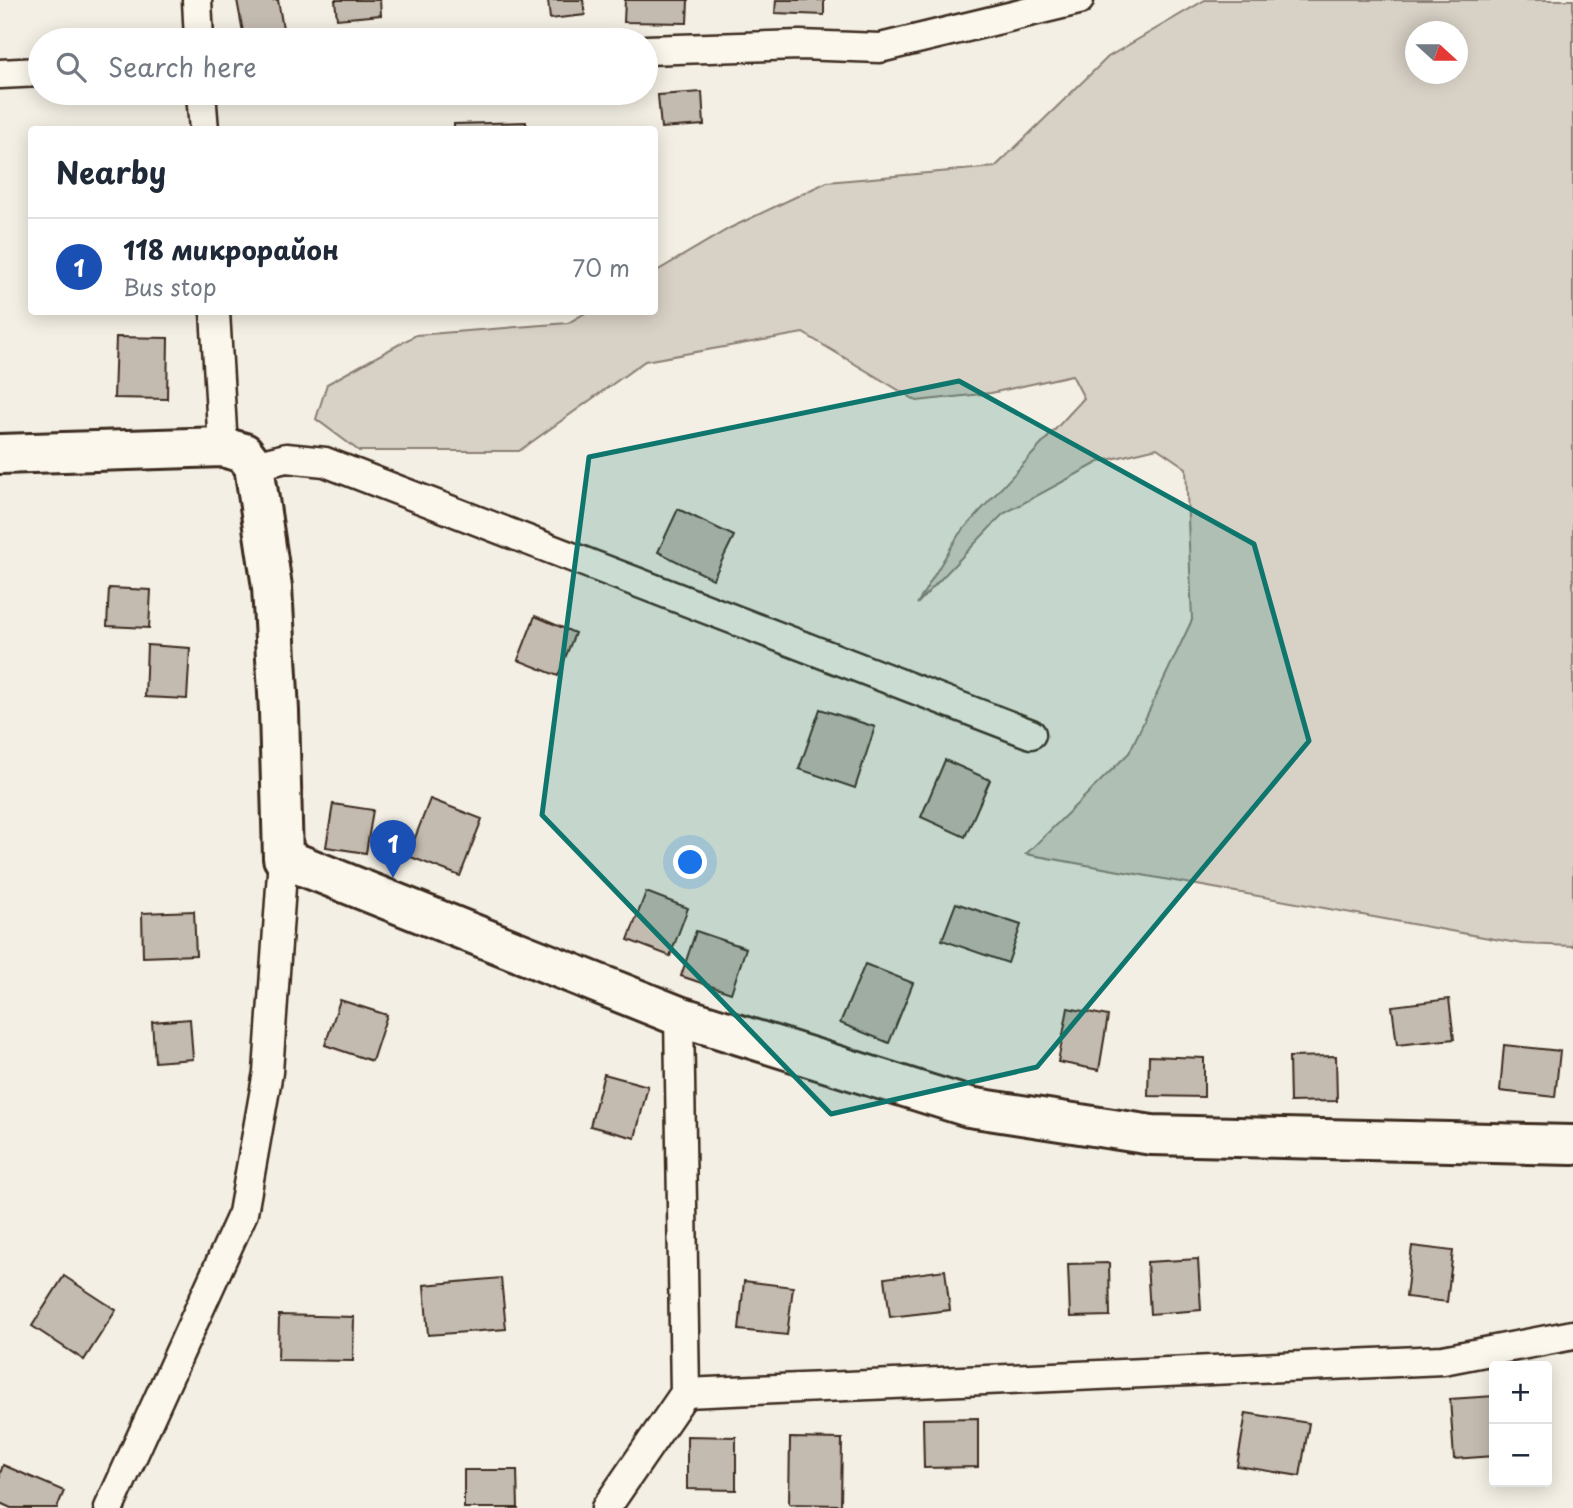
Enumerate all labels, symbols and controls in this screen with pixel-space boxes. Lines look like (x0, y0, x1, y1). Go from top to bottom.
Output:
north arrow (1405, 21, 1468, 84)
search box (28, 28, 658, 105)
text: Search here (108, 47, 257, 86)
icon: search (52, 48, 90, 86)
text: Nearby (56, 149, 166, 194)
text: 118 микрорайон (123, 230, 339, 269)
text: 1 (74, 250, 85, 285)
text: 70 m (572, 250, 630, 285)
text: Bus stop (123, 269, 217, 304)
pin: 1 (370, 820, 416, 878)
your location (673, 845, 707, 879)
map controls (1489, 1361, 1552, 1487)
button: + (1489, 1361, 1552, 1424)
button: − (1489, 1424, 1552, 1487)

